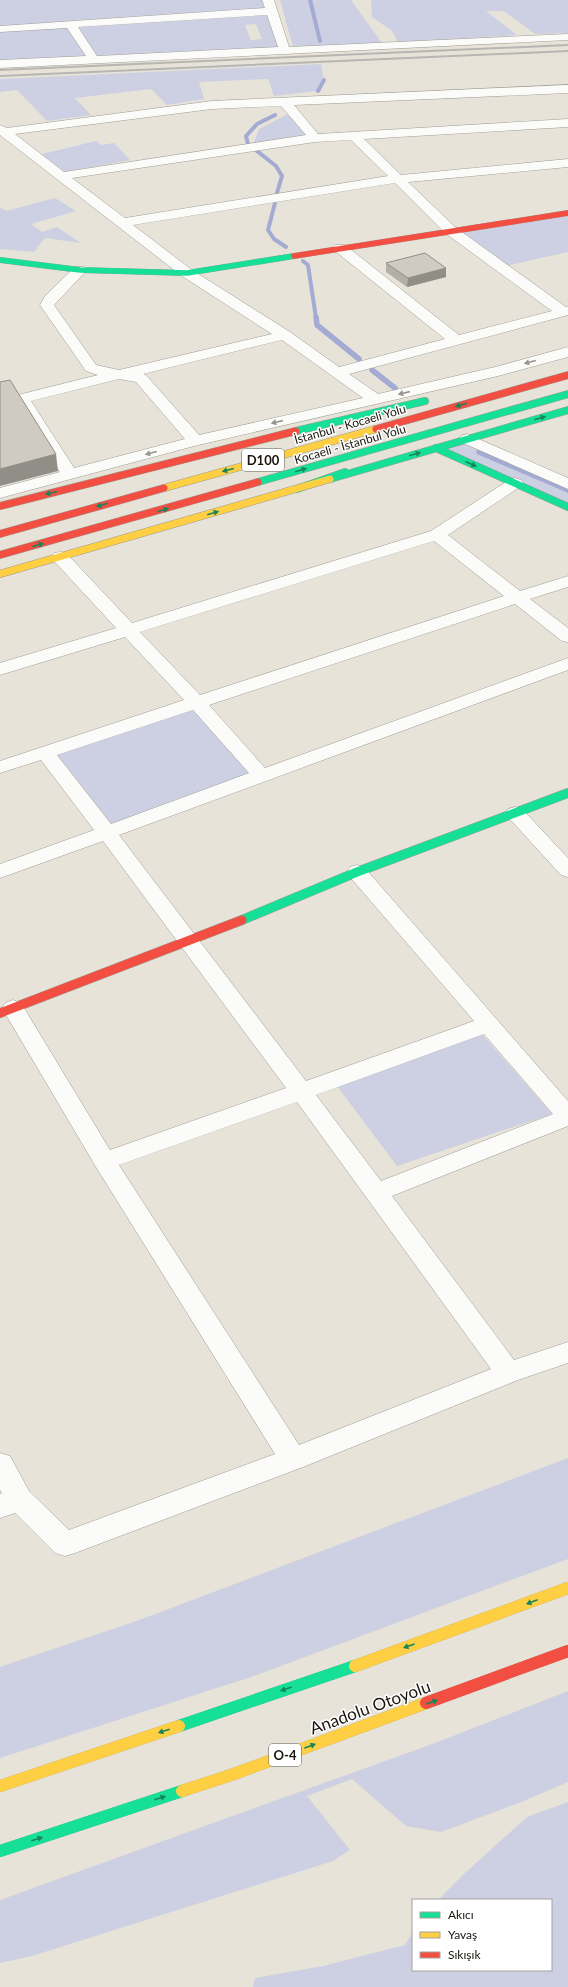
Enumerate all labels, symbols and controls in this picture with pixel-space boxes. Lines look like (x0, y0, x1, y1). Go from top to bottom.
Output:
one-way arrow (524, 359, 536, 365)
one-way arrow (398, 390, 410, 396)
street label: İstanbul - Kocaeli Yolu (293, 401, 407, 447)
one-way arrow (454, 402, 466, 408)
one-way arrow (534, 415, 546, 421)
one-way arrow (271, 420, 284, 426)
street label: Kocaeli - İstanbul Yolu (293, 421, 407, 467)
road number: D100 (242, 449, 284, 471)
one-way arrow (145, 450, 157, 456)
one-way arrow (409, 451, 421, 457)
one-way arrow (466, 461, 477, 467)
one-way arrow (221, 467, 233, 473)
one-way arrow (295, 467, 307, 473)
one-way arrow (44, 491, 57, 497)
one-way arrow (96, 502, 108, 508)
one-way arrow (156, 506, 169, 512)
one-way arrow (207, 510, 219, 516)
one-way arrow (32, 542, 44, 548)
one-way arrow (525, 1600, 537, 1606)
one-way arrow (403, 1643, 415, 1649)
street label: Anadolu Otoyolu (307, 1675, 433, 1739)
one-way arrow (280, 1686, 292, 1692)
one-way arrow (426, 1698, 438, 1704)
one-way arrow (157, 1729, 169, 1735)
one-way arrow (304, 1743, 316, 1749)
road number: O-4 (269, 1744, 301, 1766)
one-way arrow (155, 1795, 167, 1801)
one-way arrow (31, 1836, 43, 1842)
legend (412, 1899, 552, 1971)
text: Akıcı (448, 1907, 474, 1922)
text: Yavaş (448, 1927, 477, 1942)
text: Sıkışık (448, 1947, 481, 1962)

